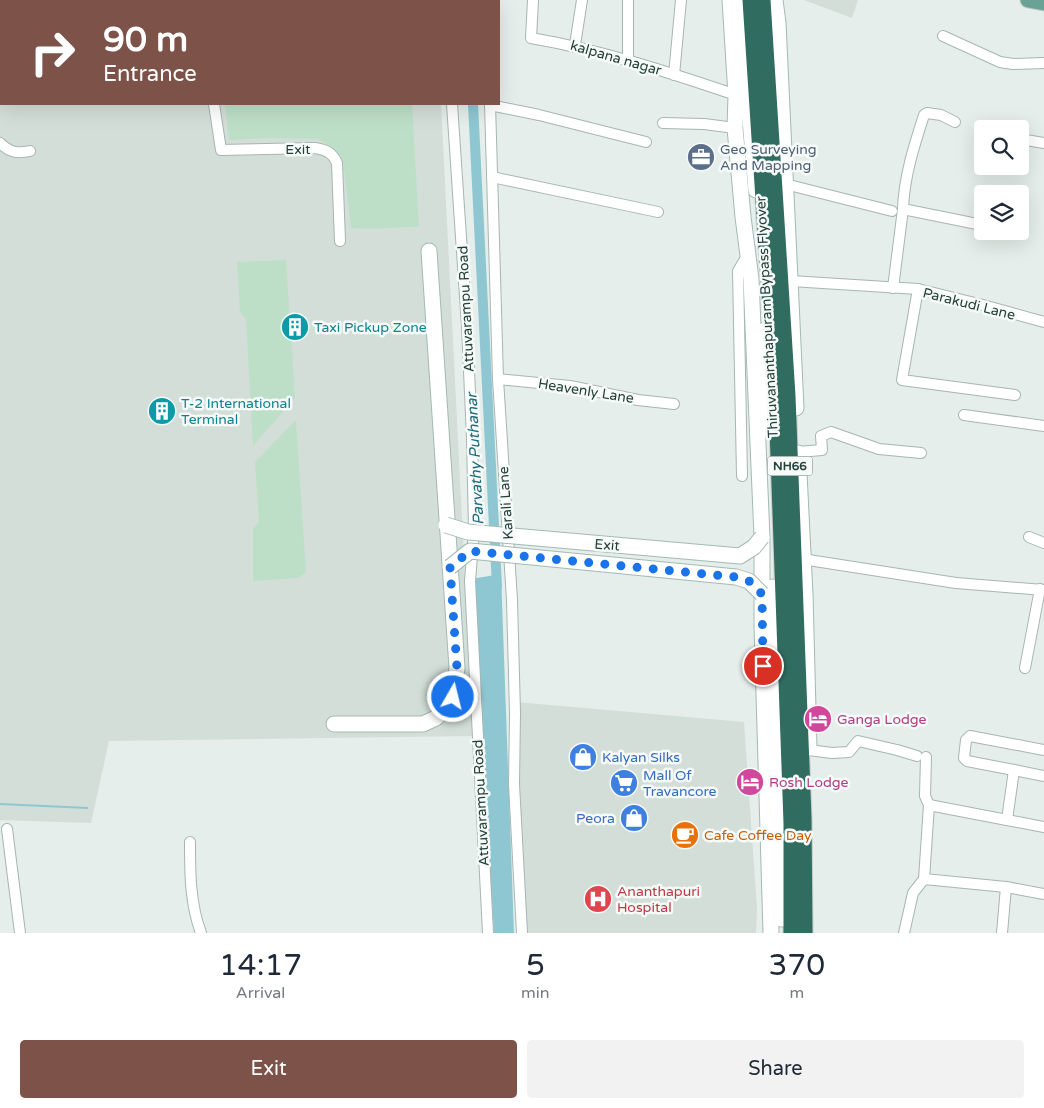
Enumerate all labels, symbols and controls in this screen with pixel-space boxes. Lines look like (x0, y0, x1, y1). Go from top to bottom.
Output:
text: 90 m (103, 19, 188, 61)
icon: right (20, 20, 85, 85)
street label: kalpana nagar (568, 37, 664, 79)
text: Entrance (103, 61, 197, 87)
map controls (974, 120, 1029, 240)
button: search (974, 120, 1029, 175)
street label: Exit (285, 141, 311, 158)
place label: Geo Surveying And Mapping (720, 141, 817, 174)
office icon: Geo Surveying And Mapping (686, 142, 716, 172)
button: layers (974, 185, 1029, 240)
street label: Thiruvananthapuram Bypass Flyover (752, 195, 782, 438)
street label: Attuvarampu Road (454, 245, 478, 373)
street label: Parakudi Lane (921, 284, 1017, 324)
building icon: Taxi Pickup Zone (280, 312, 310, 342)
place label: Taxi Pickup Zone (314, 319, 427, 336)
street label: Heavenly Lane (537, 375, 635, 407)
water label: Parvathy Puthanar (462, 390, 487, 526)
place label: T-2 International Terminal (181, 395, 291, 428)
building icon: T-2 International Terminal (147, 396, 177, 426)
road number: NH66 (768, 456, 812, 476)
street label: Karali Lane (495, 466, 517, 540)
street label: Exit (594, 535, 621, 555)
pin (742, 645, 784, 687)
icon: arrive (749, 652, 777, 680)
position arrow (426, 670, 478, 722)
hotel icon: Ganga Lodge (803, 704, 833, 734)
place label: Ganga Lodge (837, 711, 927, 728)
street label: Attuvarampu Road (469, 739, 493, 867)
shop icon: Kalyan Silks (568, 742, 598, 772)
place label: Kalyan Silks (602, 749, 680, 766)
place label: Mall Of Travancore (643, 767, 717, 800)
hotel icon: Rosh Lodge (735, 767, 765, 797)
supermarket icon: Mall Of Travancore (609, 768, 639, 798)
place label: Rosh Lodge (769, 774, 849, 791)
shop icon: Peora (619, 803, 649, 833)
place label: Peora (576, 810, 615, 827)
cafe icon: Cafe Coffee Day (670, 820, 700, 850)
place label: Cafe Coffee Day (704, 827, 812, 844)
place label: Ananthapuri Hospital (617, 883, 700, 916)
hospital icon: Ananthapuri Hospital (583, 884, 613, 914)
text: 14:17 (219, 947, 302, 984)
text: 5 (526, 947, 545, 984)
text: 370 (769, 947, 825, 984)
text: Arrival (236, 983, 285, 1003)
text: min (521, 983, 550, 1003)
text: m (789, 983, 804, 1003)
button: Exit (20, 1040, 517, 1098)
button: Share (527, 1040, 1024, 1098)

